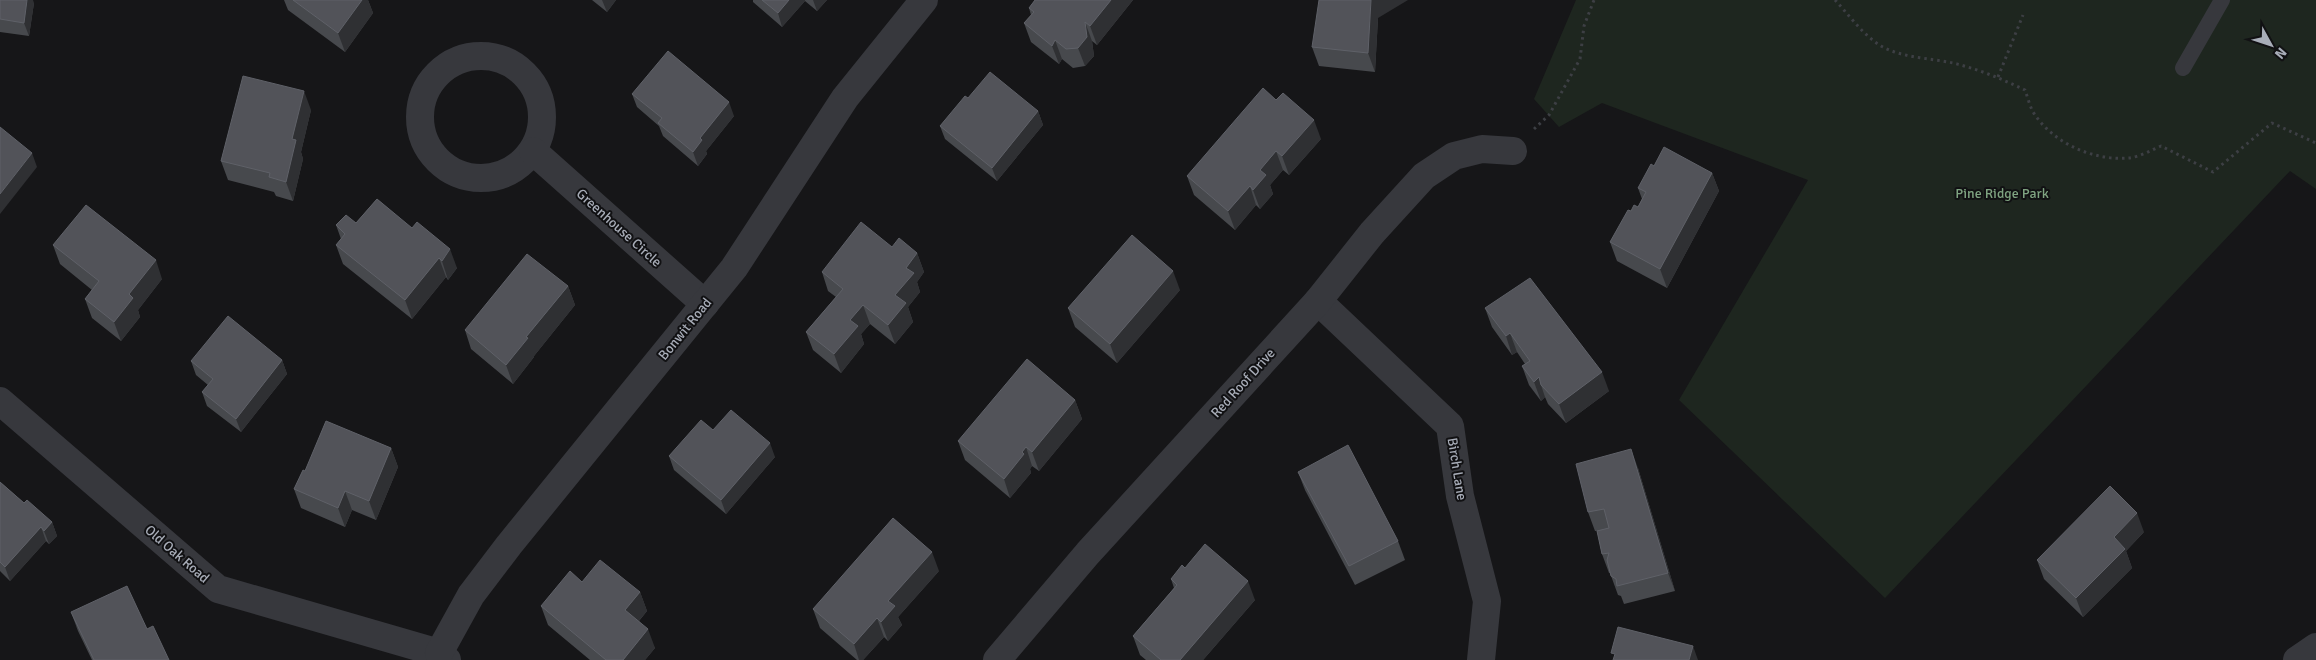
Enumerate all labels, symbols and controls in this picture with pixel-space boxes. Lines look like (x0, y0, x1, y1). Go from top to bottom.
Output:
north arrow (2246, 20, 2296, 70)
text: N (2271, 44, 2290, 62)
street label: Greenhouse Circle (573, 185, 665, 271)
park label: Pine Ridge Park (1955, 185, 2049, 202)
street label: Bonwit Road (655, 294, 715, 364)
street label: Red Roof Drive (1207, 345, 1279, 421)
street label: Birch Lane (1444, 436, 1470, 502)
street label: Old Oak Road (141, 521, 213, 587)

